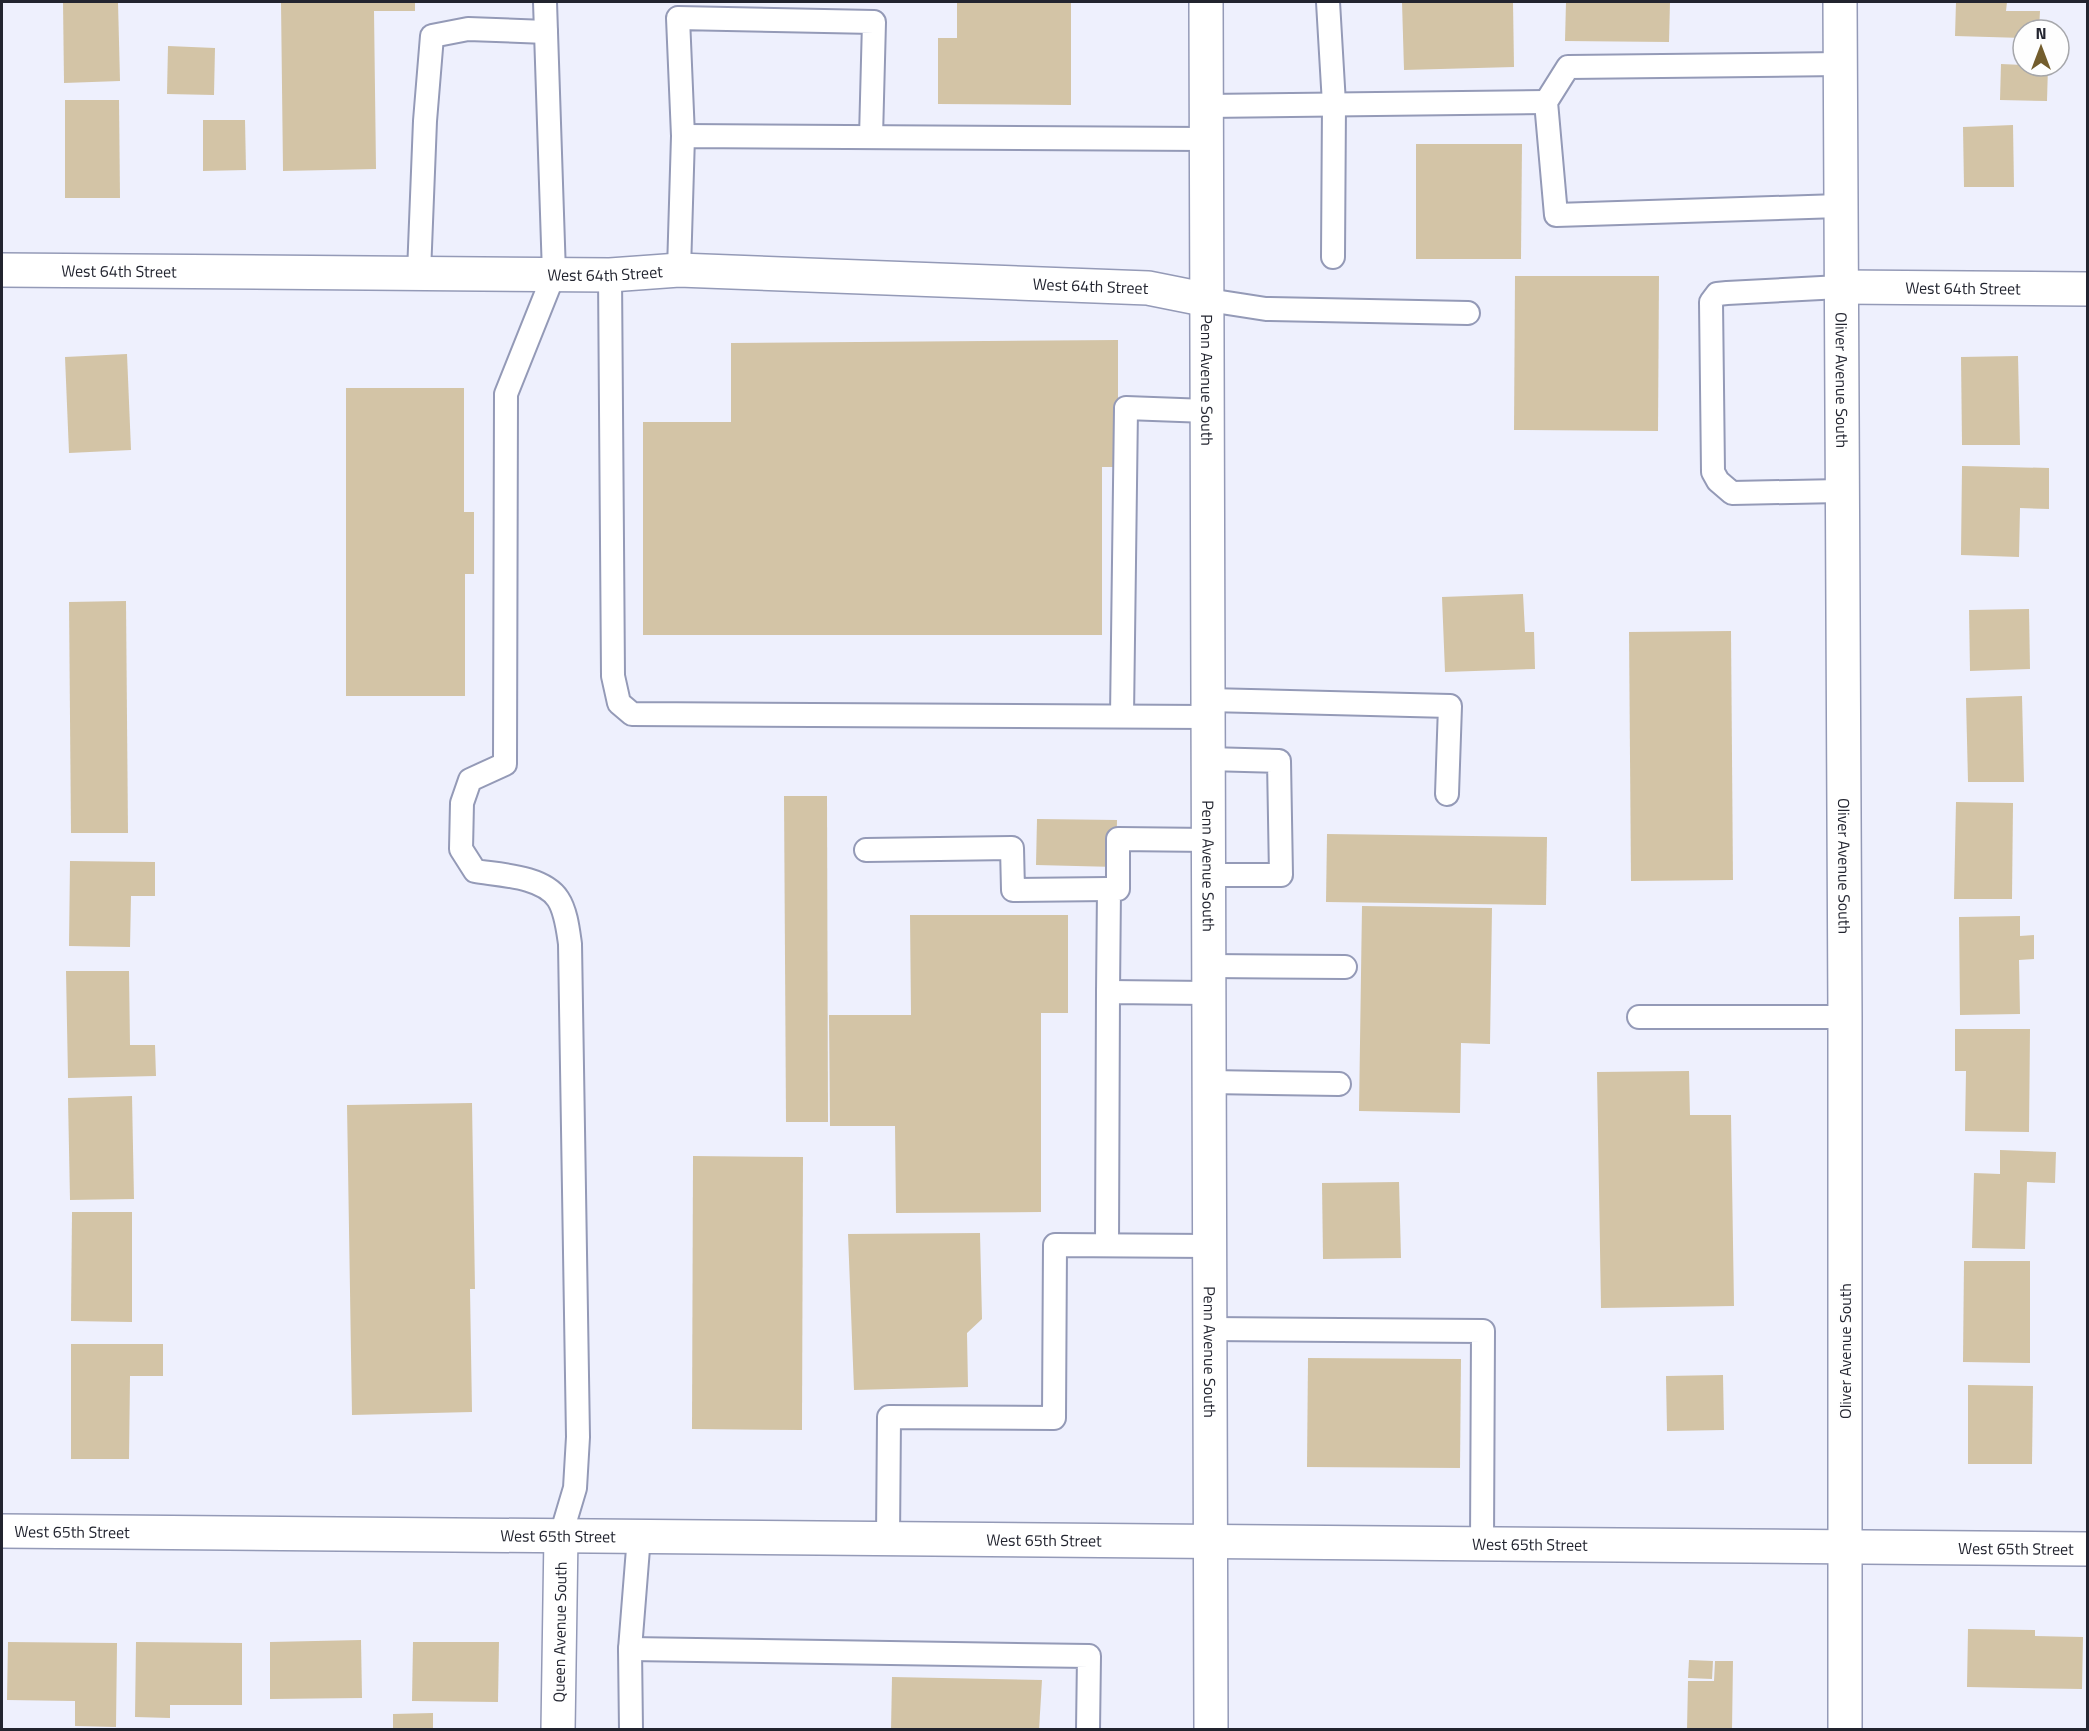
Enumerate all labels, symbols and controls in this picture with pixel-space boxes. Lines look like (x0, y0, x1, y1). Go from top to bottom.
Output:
north arrow (2011, 18, 2071, 78)
text: N (2035, 21, 2047, 45)
street label: West 64th Street (61, 258, 177, 283)
street label: West 64th Street (547, 259, 664, 287)
street label: West 64th Street (1032, 272, 1149, 300)
street label: West 64th Street (1905, 276, 2021, 300)
street label: Oliver Avenue South (1830, 312, 1854, 448)
street label: Penn Avenue South (1195, 314, 1219, 446)
street label: Oliver Avenue South (1832, 798, 1857, 934)
street label: Penn Avenue South (1196, 800, 1221, 932)
street label: Oliver Avenue South (1833, 1283, 1857, 1419)
street label: Penn Avenue South (1198, 1286, 1222, 1418)
street label: West 65th Street (14, 1519, 130, 1544)
street label: West 65th Street (500, 1523, 616, 1548)
street label: West 65th Street (986, 1527, 1102, 1552)
street label: West 65th Street (1472, 1532, 1588, 1557)
street label: West 65th Street (1958, 1536, 2074, 1561)
street label: Queen Avenue South (546, 1561, 573, 1703)

